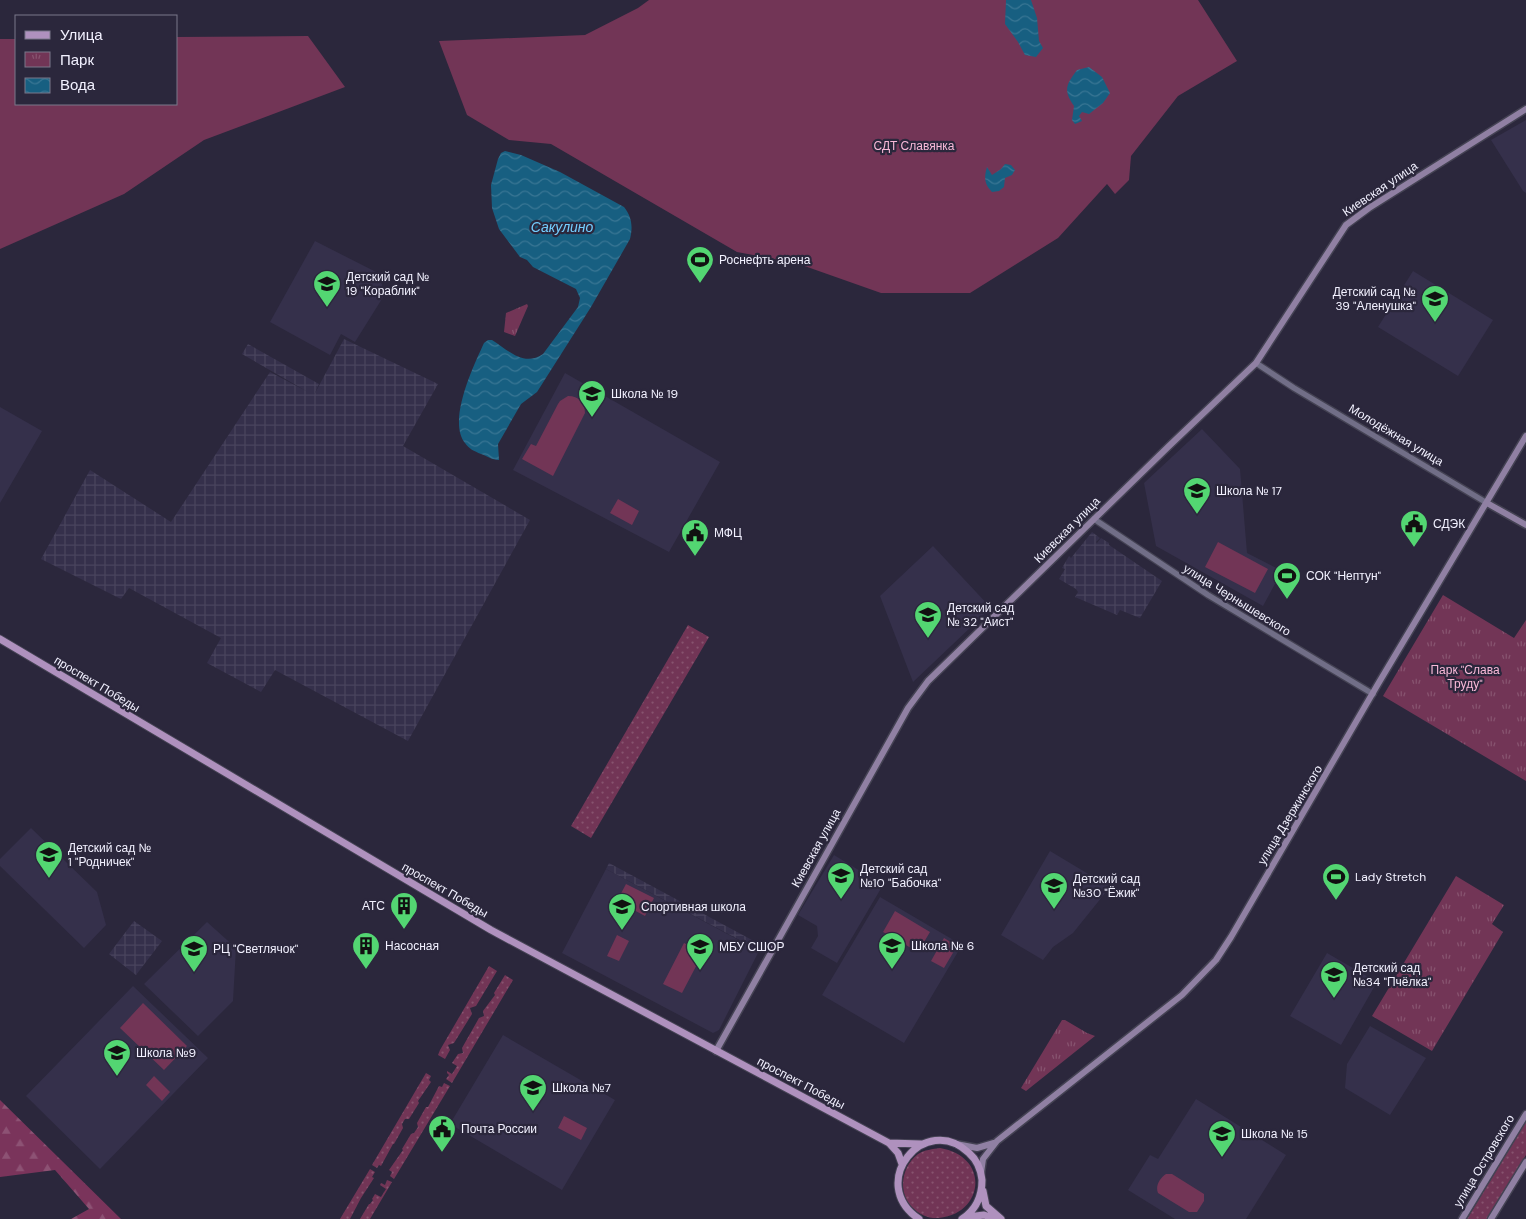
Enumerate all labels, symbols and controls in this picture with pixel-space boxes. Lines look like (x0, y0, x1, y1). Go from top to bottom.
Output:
legend (15, 15, 178, 105)
text: Улица (60, 25, 103, 45)
text: Парк (60, 50, 94, 70)
text: Вода (60, 75, 96, 95)
park label: СДТ Славянка (874, 138, 955, 154)
street label: Киевская улица (1339, 158, 1421, 220)
water label: Сакулино (531, 218, 594, 236)
sports icon: Роснефть арена (685, 245, 715, 284)
place label: Роснефть арена (719, 252, 811, 268)
school or university icon: Детский сад № 19 "Кораблик" (312, 269, 342, 308)
place label: Детский сад № 19 "Кораблик" (346, 269, 429, 299)
place label: Детский сад № 39 "Аленушка" (1333, 284, 1417, 314)
school or university icon: Детский сад № 39 "Аленушка" (1420, 284, 1450, 323)
school or university icon: Школа № 19 (577, 379, 607, 418)
place label: Школа № 19 (611, 386, 678, 402)
street label: Молодёжная улица (1346, 400, 1447, 470)
school or university icon: Школа № 17 (1182, 476, 1212, 515)
place label: Школа № 17 (1216, 483, 1282, 499)
street label: Киевская улица (1030, 493, 1104, 567)
public building icon: СДЭК (1399, 509, 1429, 548)
place label: СДЭК (1433, 516, 1465, 532)
public building icon: МФЦ (680, 518, 710, 557)
place label: МФЦ (714, 525, 742, 541)
street label: улица Чернышевского (1180, 560, 1294, 640)
sports icon: СОК "Нептун" (1272, 561, 1302, 600)
place label: СОК "Нептун" (1306, 568, 1382, 584)
school or university icon: Детский сад № 32 "Аист" (913, 600, 943, 639)
place label: Детский сад № 32 "Аист" (947, 600, 1014, 630)
street label: проспект Победы (51, 652, 143, 716)
park label: Парк "Слава Труду" (1430, 662, 1500, 692)
street label: улица Дзержинского (1254, 762, 1326, 868)
street label: Киевская улица (788, 806, 844, 890)
school or university icon: Детский сад № 1 "Родничек" (34, 840, 64, 879)
place label: Детский сад № 1 "Родничек" (68, 840, 151, 870)
street label: проспект Победы (399, 859, 491, 921)
school or university icon: Детский сад №10 "Бабочка" (826, 861, 856, 900)
place label: Детский сад №10 "Бабочка" (860, 861, 942, 891)
sports icon: Lady Stretch (1321, 862, 1351, 901)
place label: Lady Stretch (1355, 869, 1426, 885)
school or university icon: Детский сад №30 "Ёжик" (1039, 871, 1069, 910)
place label: Детский сад №30 "Ёжик" (1073, 871, 1140, 901)
building icon: АТС (389, 891, 419, 930)
school or university icon: Спортивная школа (607, 892, 637, 931)
place label: АТС (362, 898, 385, 914)
place label: Спортивная школа (641, 899, 746, 915)
building icon: Насосная (351, 931, 381, 970)
school or university icon: Школа № 6 (877, 931, 907, 970)
school or university icon: МБУ СШОР (685, 932, 715, 971)
school or university icon: РЦ "Светлячок" (179, 934, 209, 973)
place label: Насосная (385, 938, 439, 954)
place label: Школа № 6 (911, 938, 974, 954)
place label: МБУ СШОР (719, 939, 784, 955)
place label: РЦ "Светлячок" (213, 941, 299, 957)
school or university icon: Детский сад №34 "Пчёлка" (1319, 960, 1349, 999)
place label: Детский сад №34 "Пчёлка" (1353, 960, 1432, 990)
school or university icon: Школа №9 (102, 1038, 132, 1077)
place label: Школа №9 (136, 1045, 196, 1061)
street label: проспект Победы (754, 1053, 848, 1113)
school or university icon: Школа №7 (518, 1073, 548, 1112)
place label: Школа №7 (552, 1080, 611, 1096)
street label: улица Островского (1450, 1111, 1518, 1210)
public building icon: Почта России (427, 1114, 457, 1153)
school or university icon: Школа № 15 (1207, 1119, 1237, 1158)
place label: Почта России (461, 1121, 537, 1137)
place label: Школа № 15 (1241, 1126, 1308, 1142)

